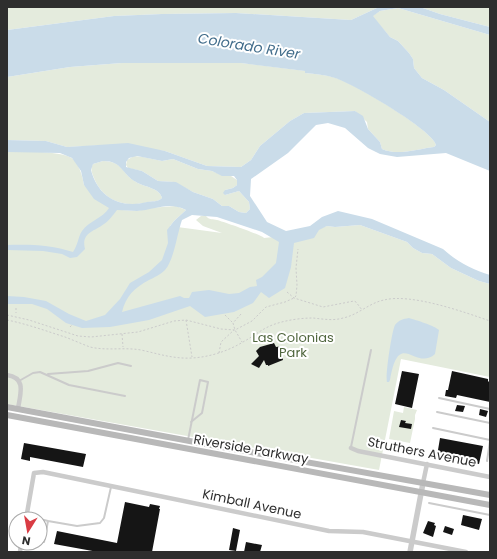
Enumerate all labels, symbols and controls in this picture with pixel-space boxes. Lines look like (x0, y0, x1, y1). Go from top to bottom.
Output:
water label: Colorado River (196, 28, 302, 64)
park label: Las Colonias Park (252, 328, 334, 362)
street label: Riverside Parkway (192, 430, 311, 469)
street label: Struthers Avenue (366, 432, 478, 472)
street label: Kimball Avenue (201, 484, 303, 524)
north arrow (8, 511, 48, 551)
text: N (21, 532, 32, 549)

